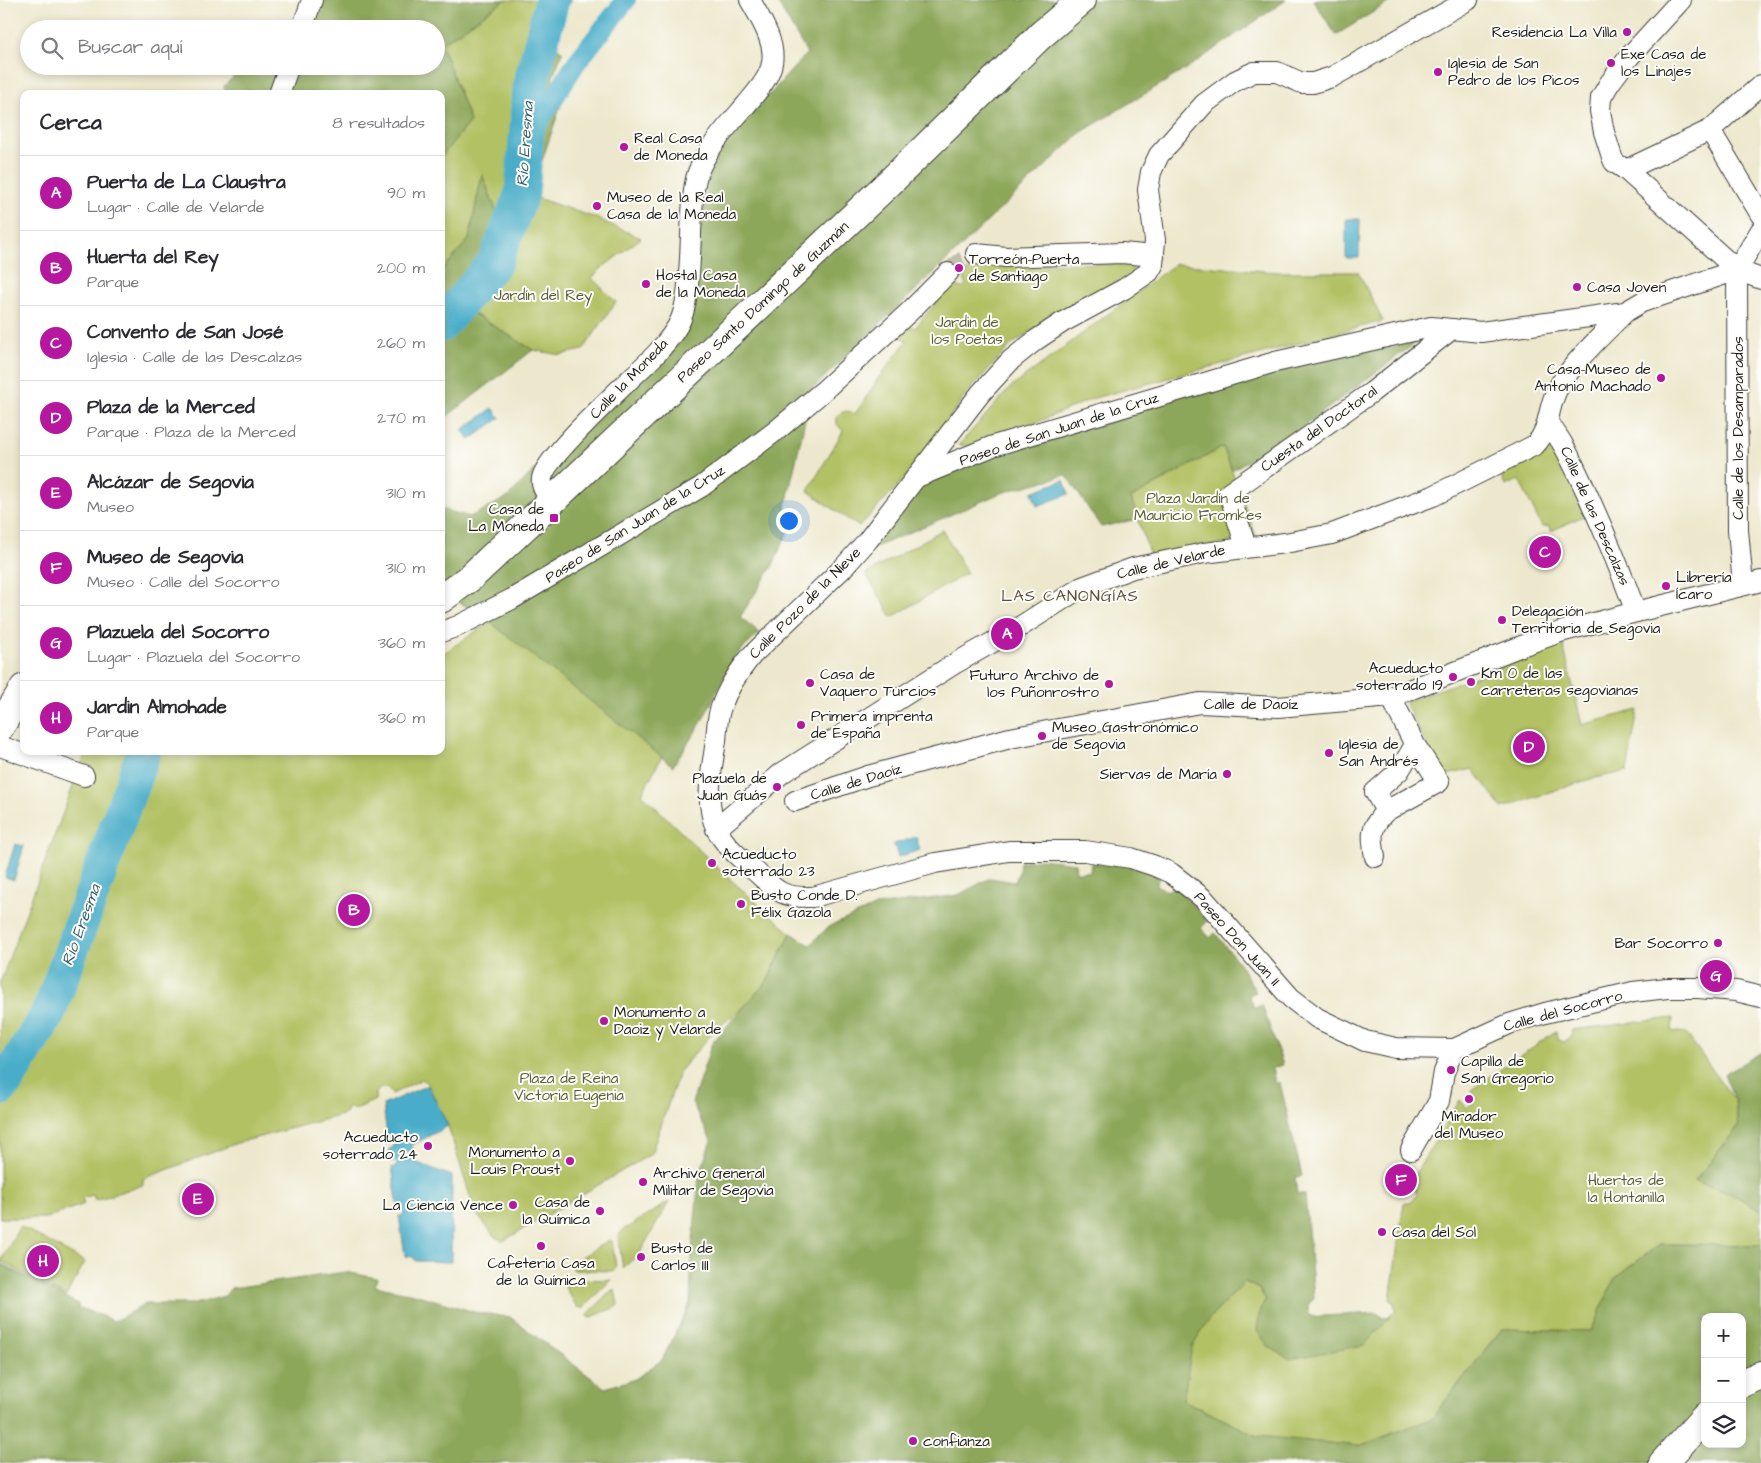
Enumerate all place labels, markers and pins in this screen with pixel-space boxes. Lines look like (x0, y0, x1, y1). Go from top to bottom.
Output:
place label: Residencia La Villa (1492, 22, 1617, 43)
marker: Residencia La Villa (1621, 26, 1633, 38)
place label: Exe Casa de los Linajes (1621, 44, 1706, 82)
place label: Iglesia de San Pedro de los Picos (1448, 53, 1580, 91)
marker: Exe Casa de los Linajes (1605, 57, 1617, 69)
marker: Iglesia de San Pedro de los Picos (1432, 66, 1444, 78)
place label: Real Casa de Moneda (634, 128, 708, 166)
marker: Real Casa de Moneda (618, 141, 630, 153)
place label: Museo de la Real Casa de la Moneda (607, 187, 736, 225)
marker: Museo de la Real Casa de la Moneda (591, 200, 603, 212)
place label: Torreón-Puerta de Santiago (969, 249, 1080, 288)
marker: Torreón-Puerta de Santiago (953, 262, 965, 274)
place label: Hostal Casa de la Moneda (656, 265, 746, 303)
place label: Casa Joven (1587, 277, 1667, 298)
marker: Hostal Casa de la Moneda (640, 278, 652, 290)
marker: Casa Joven (1571, 281, 1583, 293)
place label: Casa-Museo de Antonio Machado (1534, 359, 1652, 397)
marker: Casa-Museo de Antonio Machado (1655, 372, 1667, 384)
place label: Casa de La Moneda (468, 499, 544, 537)
marker: Casa de La Moneda (548, 512, 560, 524)
pin: C (1529, 533, 1561, 571)
place label: Librería Ícaro (1676, 567, 1732, 605)
marker: Librería Ícaro (1660, 580, 1672, 592)
place label: Delegación Territoria de Segovia (1512, 601, 1661, 640)
marker: Delegación Territoria de Segovia (1496, 614, 1508, 626)
pin: A (991, 615, 1023, 653)
place label: Acueducto soterrado 19 (1356, 658, 1444, 696)
place label: Km 0 de las carreteras segovianas (1481, 663, 1639, 702)
place label: Casa de Vaquero Turcios (820, 664, 937, 702)
place label: Futuro Archivo de los Puñonrostro (969, 665, 1100, 703)
marker: Acueducto soterrado 19 (1447, 671, 1459, 683)
marker: Km 0 de las carreteras segovianas (1465, 676, 1477, 688)
marker: Casa de Vaquero Turcios (804, 677, 816, 689)
marker: Futuro Archivo de los Puñonrostro (1103, 678, 1115, 690)
place label: Primera imprenta de España (811, 706, 933, 744)
place label: Museo Gastronómico de Segovia (1052, 717, 1199, 756)
marker: Primera imprenta de España (795, 719, 807, 731)
pin: D (1513, 728, 1545, 766)
marker: Museo Gastronómico de Segovia (1036, 730, 1048, 742)
place label: Iglesia de San Andrés (1339, 734, 1419, 772)
marker: Iglesia de San Andrés (1323, 747, 1335, 759)
place label: Siervas de María (1100, 764, 1217, 785)
place label: Plazuela de Juan Guás (692, 768, 767, 806)
marker: Siervas de María (1221, 768, 1233, 780)
marker: Plazuela de Juan Guás (771, 781, 783, 793)
place label: Acueducto soterrado 23 (722, 844, 815, 882)
marker: Acueducto soterrado 23 (706, 857, 718, 869)
place label: Busto Conde D. Félix Gazola (751, 885, 858, 923)
pin: B (338, 891, 370, 929)
marker: Busto Conde D. Félix Gazola (735, 898, 747, 910)
place label: Bar Socorro (1614, 933, 1709, 954)
marker: Bar Socorro (1712, 937, 1724, 949)
pin: G (1700, 957, 1732, 995)
place label: Monumento a Daoiz y Velarde (614, 1002, 721, 1041)
marker: Monumento a Daoiz y Velarde (598, 1015, 610, 1027)
place label: Capilla de San Gregorio (1461, 1051, 1554, 1090)
marker: Capilla de San Gregorio (1445, 1064, 1457, 1076)
marker: Mirador del Museo (1463, 1093, 1475, 1105)
place label: Mirador del Museo (1435, 1106, 1504, 1144)
place label: Acueducto soterrado 24 (323, 1127, 419, 1165)
marker: Acueducto soterrado 24 (422, 1140, 434, 1152)
place label: Monumento a Louis Proust (469, 1142, 560, 1180)
marker: Monumento a Louis Proust (564, 1155, 576, 1167)
pin: F (1385, 1161, 1417, 1199)
place label: Archivo General Militar de Segovia (653, 1163, 774, 1202)
marker: Archivo General Militar de Segovia (637, 1176, 649, 1188)
pin: E (182, 1180, 214, 1218)
place label: Casa de la Química (522, 1192, 590, 1230)
place label: La Ciencia Vence (382, 1195, 503, 1216)
marker: La Ciencia Vence (507, 1199, 519, 1211)
marker: Casa de la Química (594, 1205, 606, 1217)
place label: Casa del Sol (1392, 1222, 1476, 1243)
marker: Casa del Sol (1376, 1226, 1388, 1238)
place label: Busto de Carlos III (651, 1238, 713, 1276)
marker: Cafetería Casa de la Química (535, 1240, 547, 1252)
pin: H (27, 1242, 59, 1280)
marker: Busto de Carlos III (635, 1251, 647, 1263)
place label: Cafetería Casa de la Química (487, 1253, 595, 1291)
place label: confianza (923, 1431, 990, 1452)
marker: confianza (907, 1435, 919, 1447)

